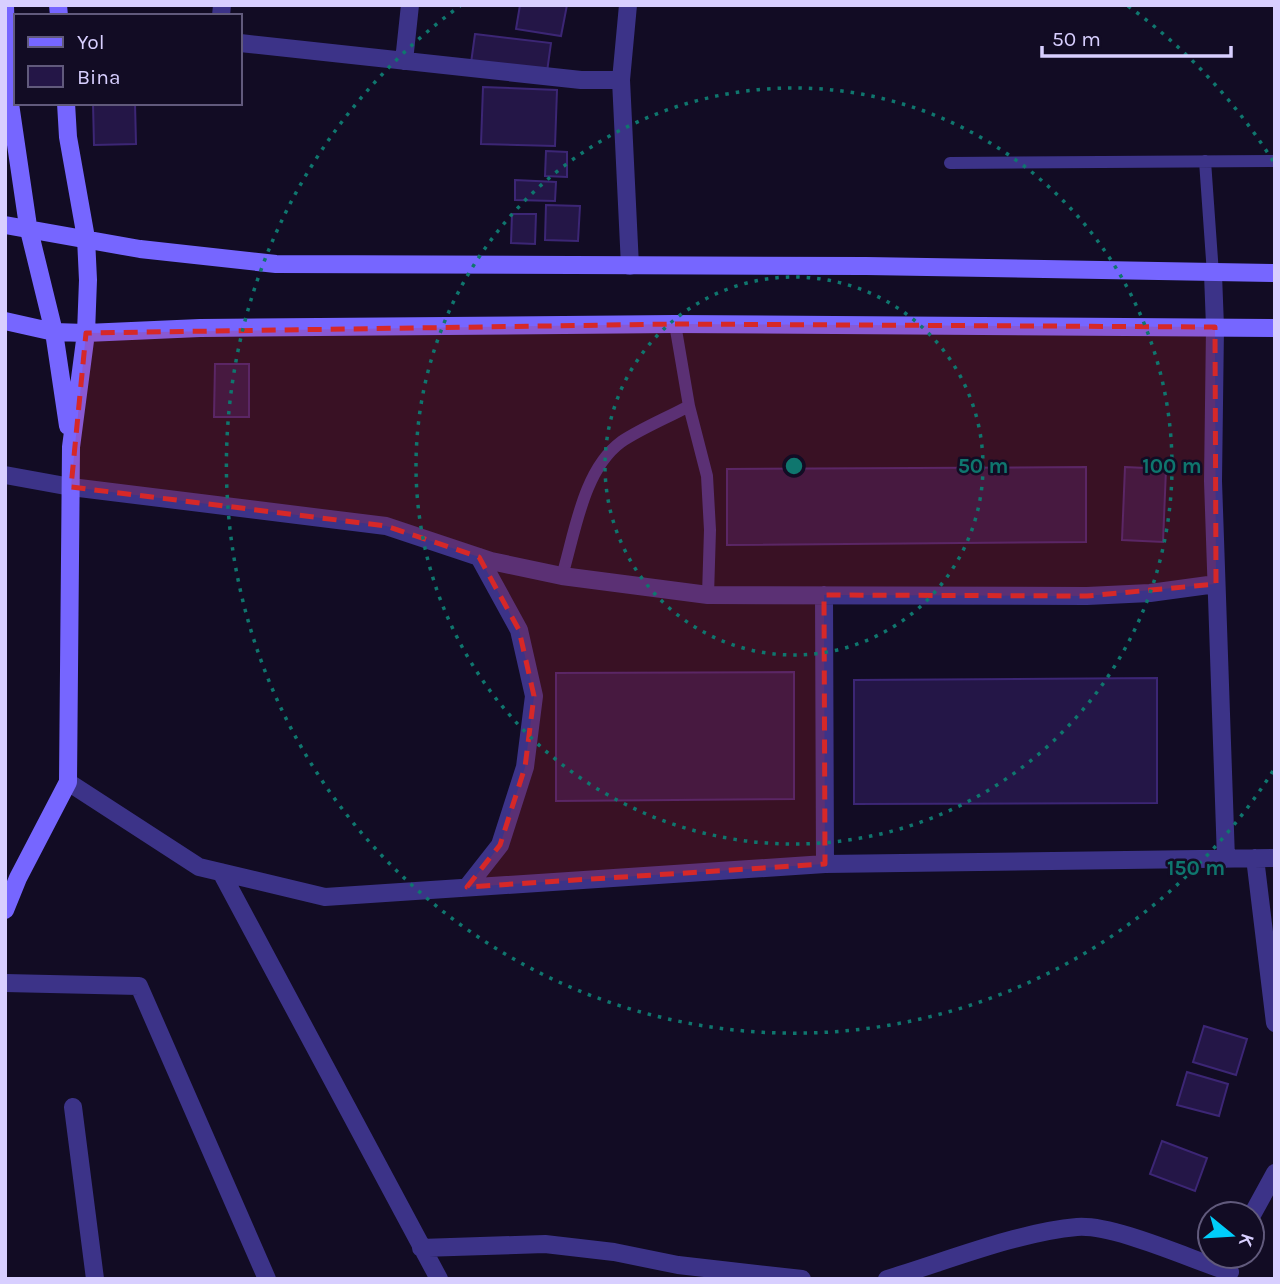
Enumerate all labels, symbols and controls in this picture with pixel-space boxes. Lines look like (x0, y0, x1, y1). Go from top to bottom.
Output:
legend (14, 14, 242, 105)
scale bar (1042, 14, 1231, 58)
text: 50 m (1052, 27, 1101, 51)
text: Yol (77, 30, 105, 54)
text: Bina (77, 65, 121, 89)
centre of rings (782, 454, 806, 478)
text: 50 m (958, 454, 1008, 478)
text: 100 m (1142, 454, 1202, 478)
text: 150 m (1167, 856, 1225, 880)
north arrow (1196, 1200, 1266, 1270)
text: K (1234, 1231, 1259, 1250)

